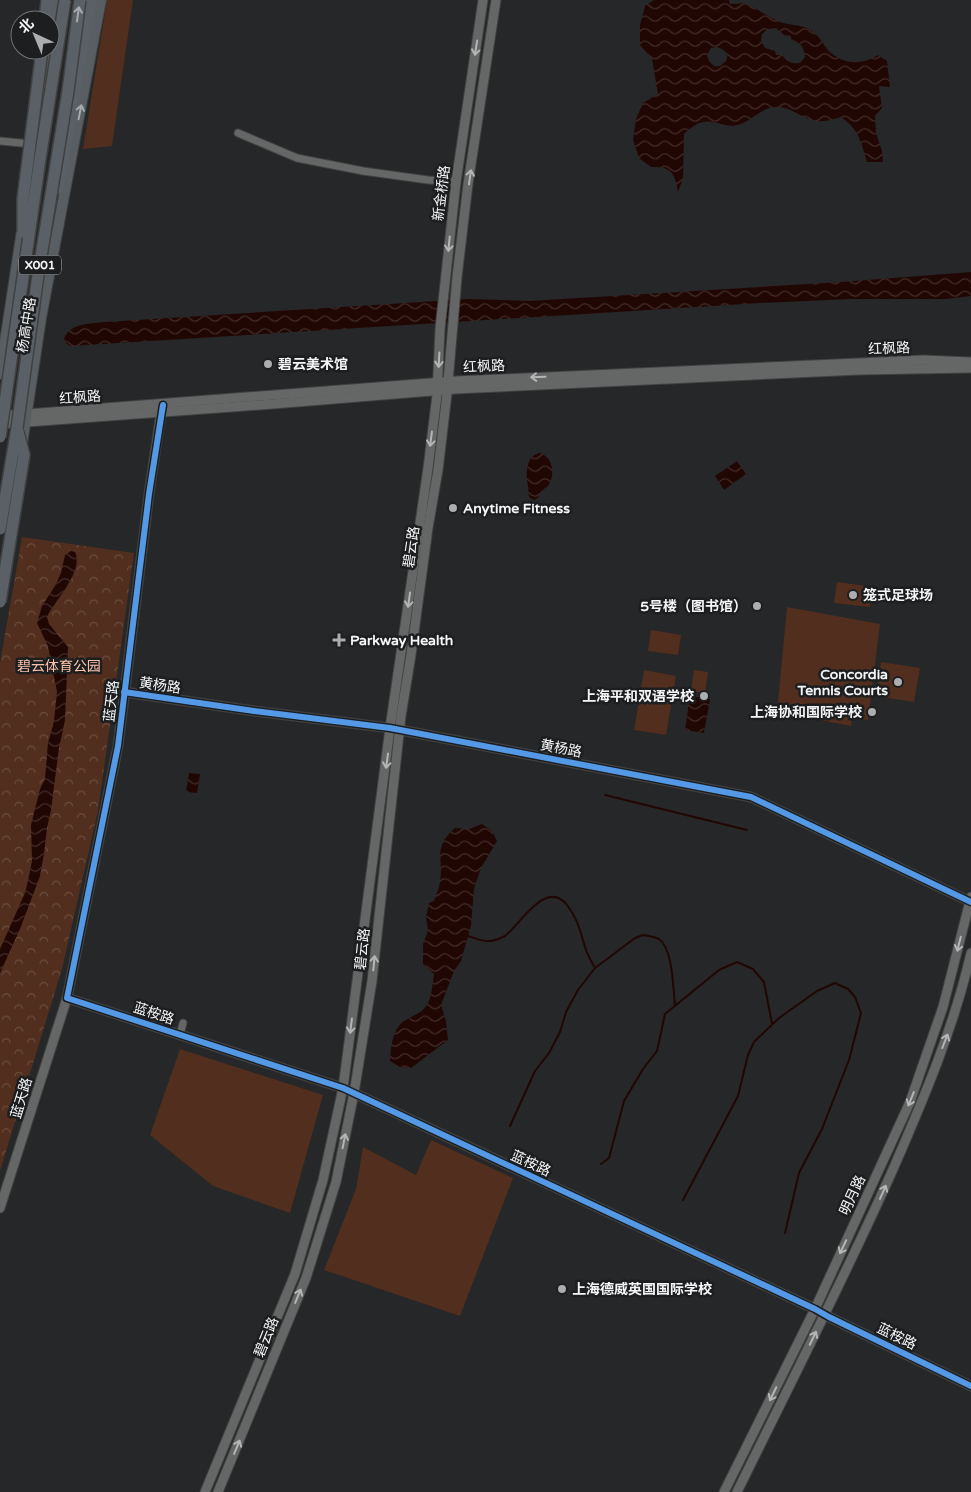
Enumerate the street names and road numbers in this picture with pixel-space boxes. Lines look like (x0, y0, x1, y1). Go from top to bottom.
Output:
street label: 新金桥路 (430, 164, 453, 222)
road number: X001 (19, 256, 61, 274)
street label: 杨高中路 (14, 296, 39, 354)
street label: 红枫路 (868, 339, 910, 358)
street label: 红枫路 (463, 357, 505, 376)
street label: 红枫路 (58, 388, 102, 407)
street label: 碧云路 (400, 525, 423, 569)
street label: 黄杨路 (138, 674, 182, 697)
street label: 蓝天路 (101, 679, 122, 723)
street label: 黄杨路 (539, 736, 583, 761)
street label: 碧云路 (352, 927, 373, 971)
street label: 蓝桉路 (131, 999, 176, 1028)
street label: 蓝天路 (7, 1076, 36, 1121)
street label: 蓝桉路 (508, 1147, 553, 1180)
street label: 明月路 (836, 1173, 869, 1218)
street label: 碧云路 (251, 1315, 282, 1360)
street label: 蓝桉路 (874, 1320, 919, 1353)

